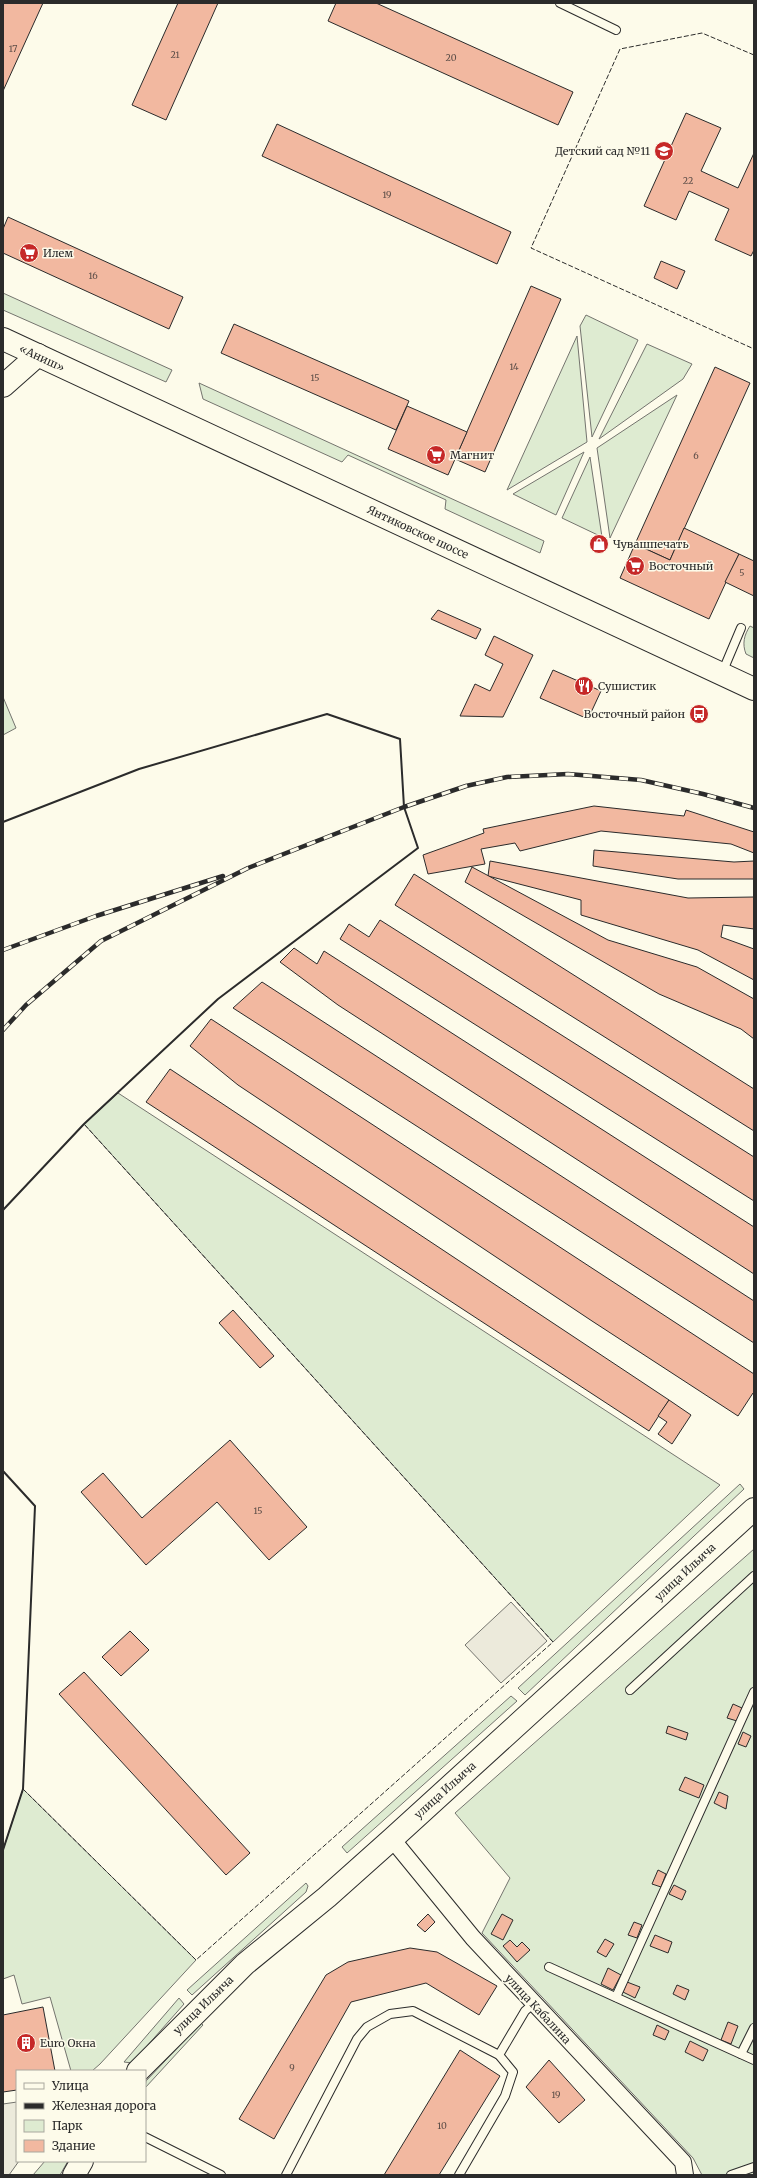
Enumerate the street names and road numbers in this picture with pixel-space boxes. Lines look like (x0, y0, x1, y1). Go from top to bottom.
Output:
street label: «Аниш» (17, 341, 67, 375)
street label: Янтиковское шоссе (365, 502, 471, 562)
street label: улица Ильича (652, 1540, 718, 1604)
street label: улица Ильича (411, 1759, 479, 1821)
street label: улица Кабалина (502, 1971, 574, 2047)
street label: улица Ильича (170, 1973, 236, 2037)

